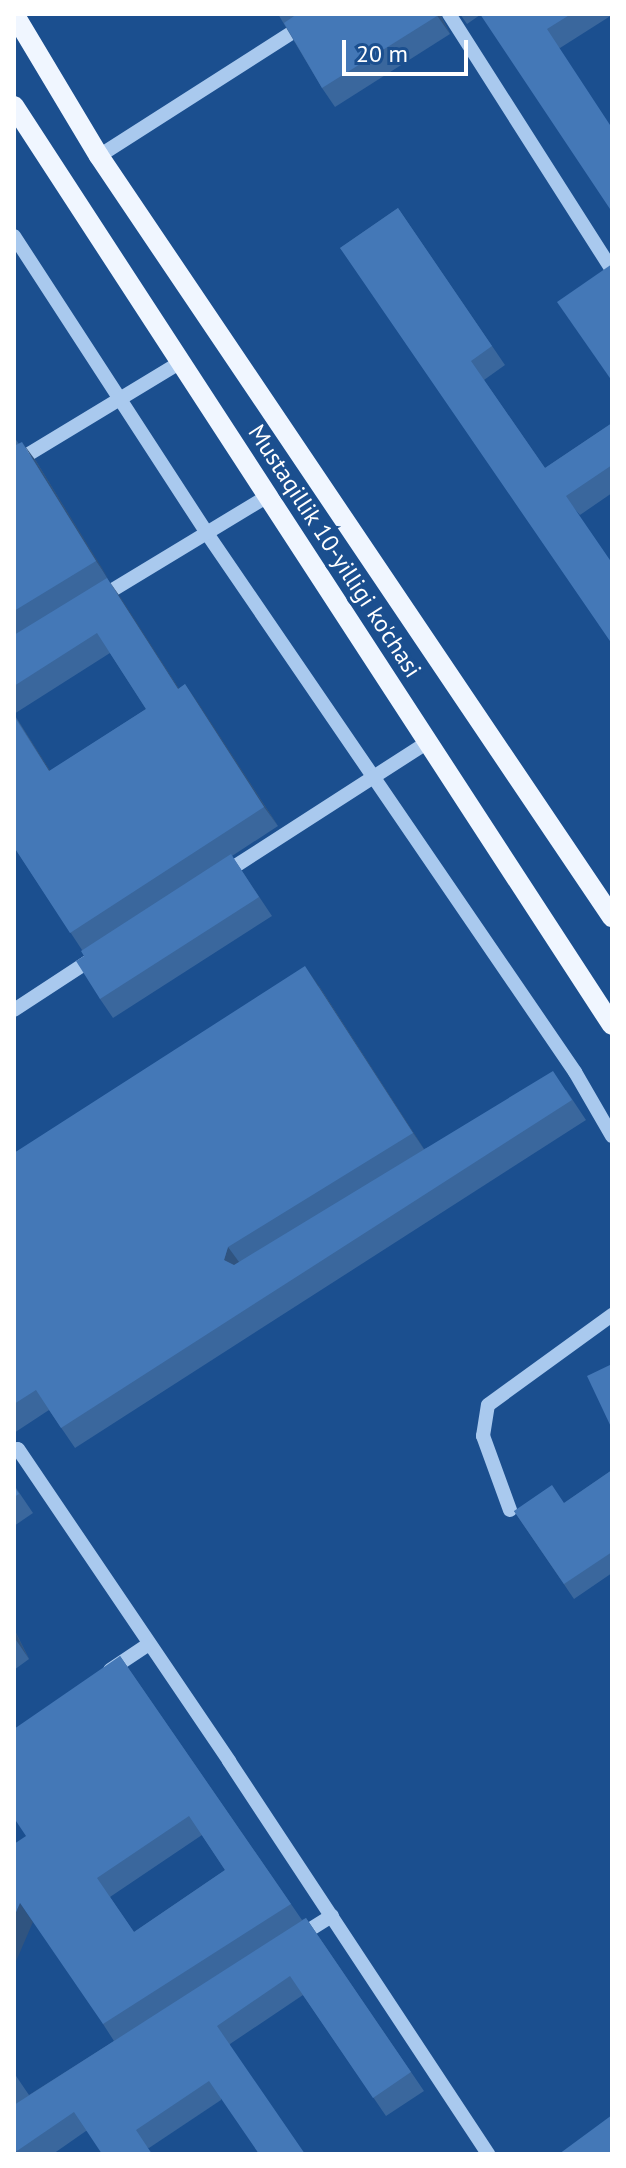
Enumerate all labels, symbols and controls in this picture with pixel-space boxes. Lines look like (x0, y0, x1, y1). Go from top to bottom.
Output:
scale bar (346, 24, 472, 74)
text: 20 m (356, 38, 408, 69)
street label: Mustaqillik 10-yilligi ko'chasi (242, 419, 428, 683)

